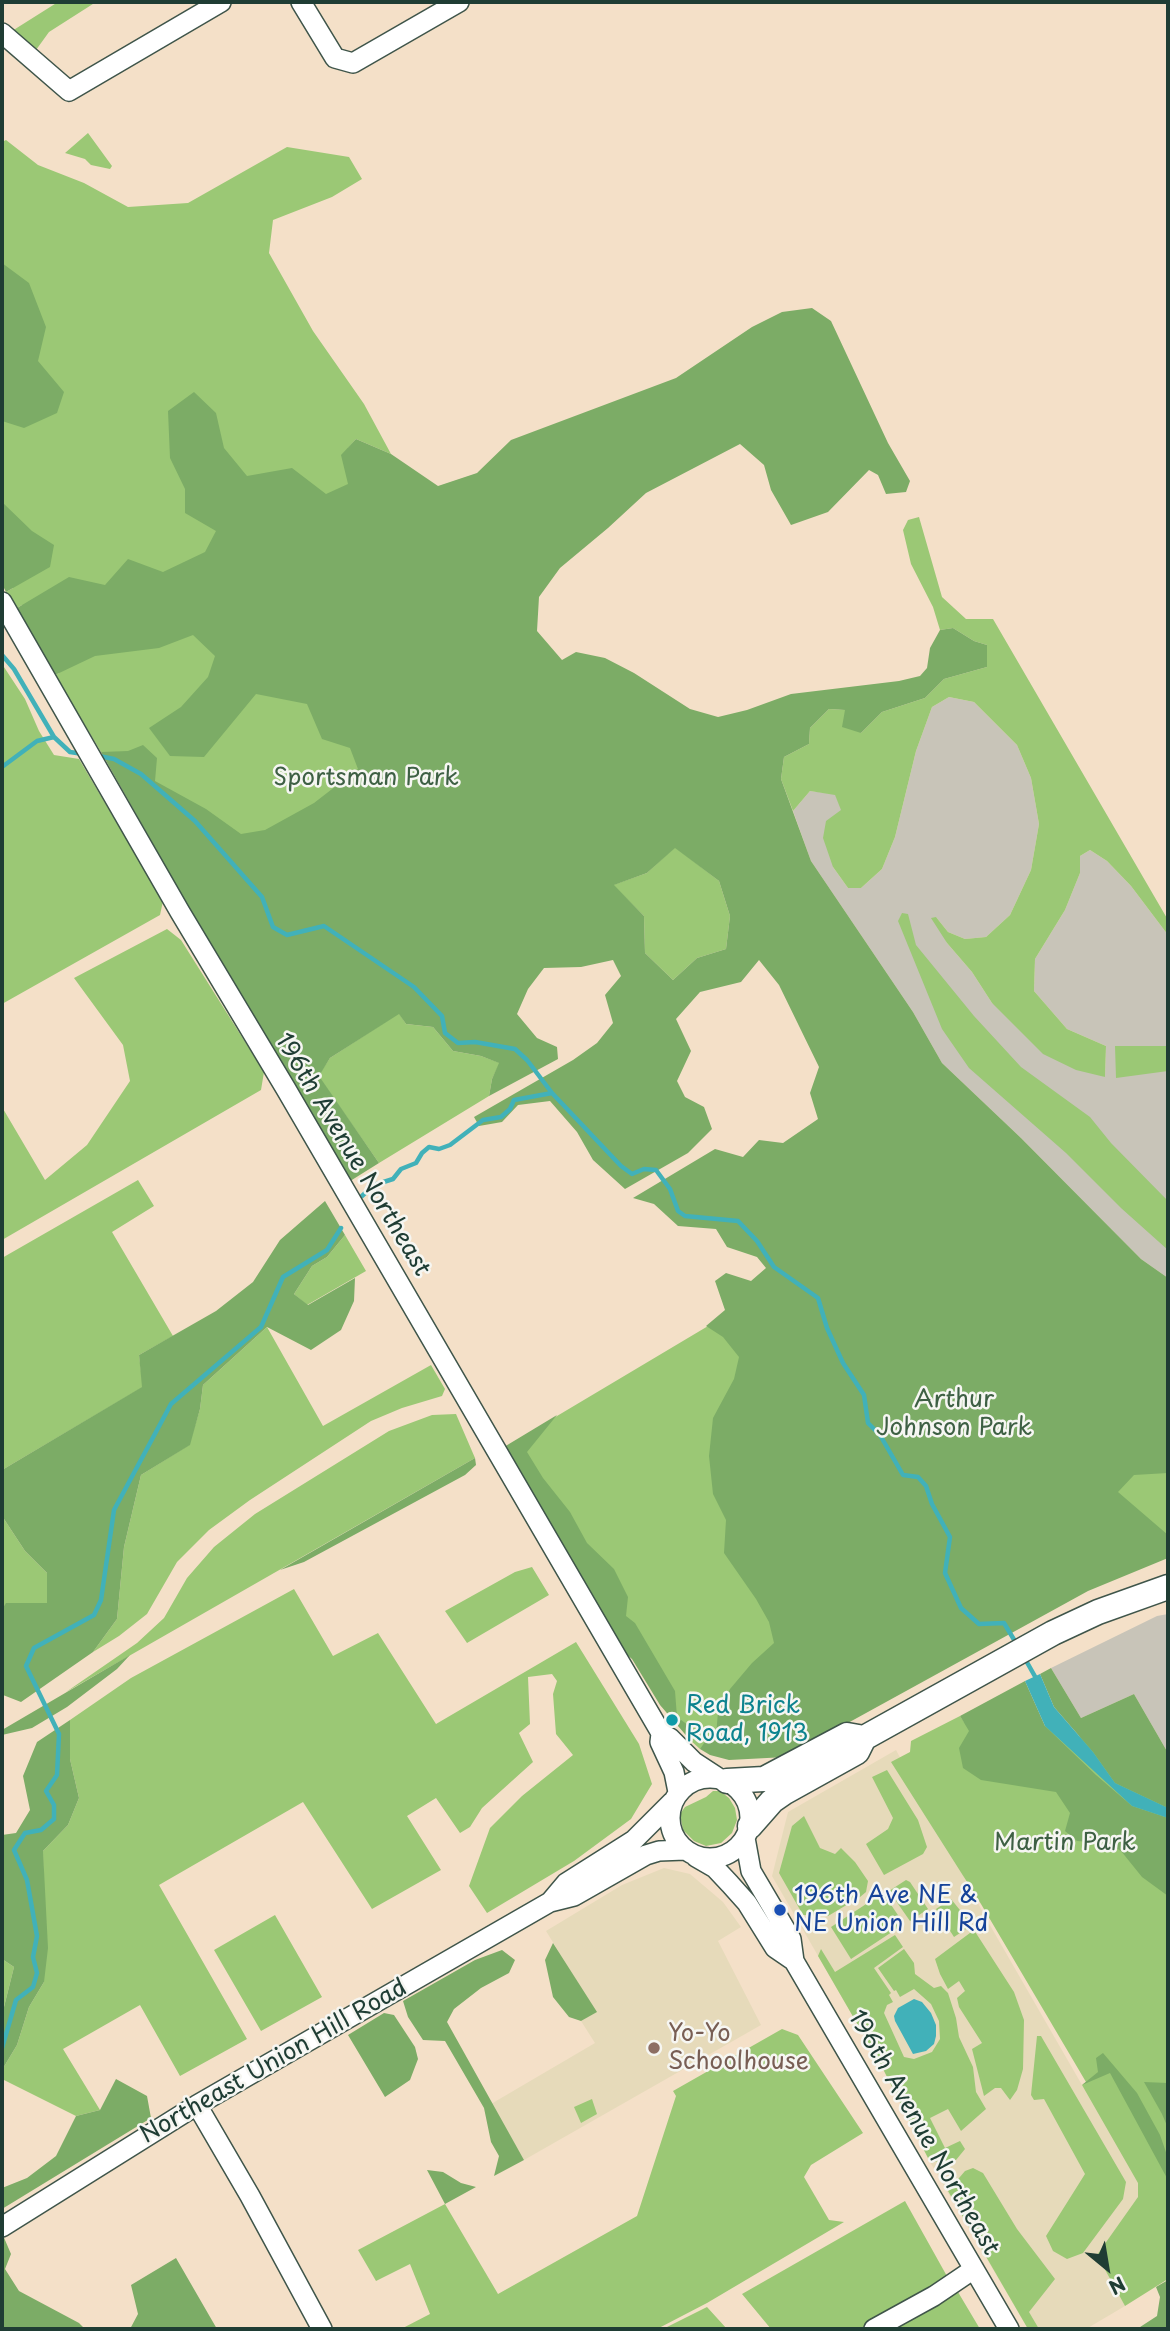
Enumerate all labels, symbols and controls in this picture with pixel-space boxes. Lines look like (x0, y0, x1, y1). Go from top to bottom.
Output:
park label: Sportsman Park (273, 764, 459, 792)
street label: 196th Avenue Northeast (268, 1028, 436, 1282)
park label: Arthur Johnson Park (876, 1386, 1032, 1442)
place label: Red Brick Road, 1913 (686, 1692, 808, 1748)
marker: Red Brick Road, 1913 (664, 1712, 680, 1728)
park label: Martin Park (994, 1829, 1136, 1857)
place label: 196th Ave NE & NE Union Hill Rd (794, 1882, 989, 1938)
marker: 196th Ave NE & NE Union Hill Rd (772, 1902, 788, 1918)
street label: Northeast Union Hill Road (136, 1974, 412, 2150)
street label: 196th Avenue Northeast (841, 2005, 1005, 2261)
place label: Yo-Yo Schoolhouse (668, 2020, 809, 2076)
marker: Yo-Yo Schoolhouse (646, 2040, 662, 2056)
north arrow (1072, 2233, 1142, 2303)
text: N (1104, 2270, 1131, 2302)

